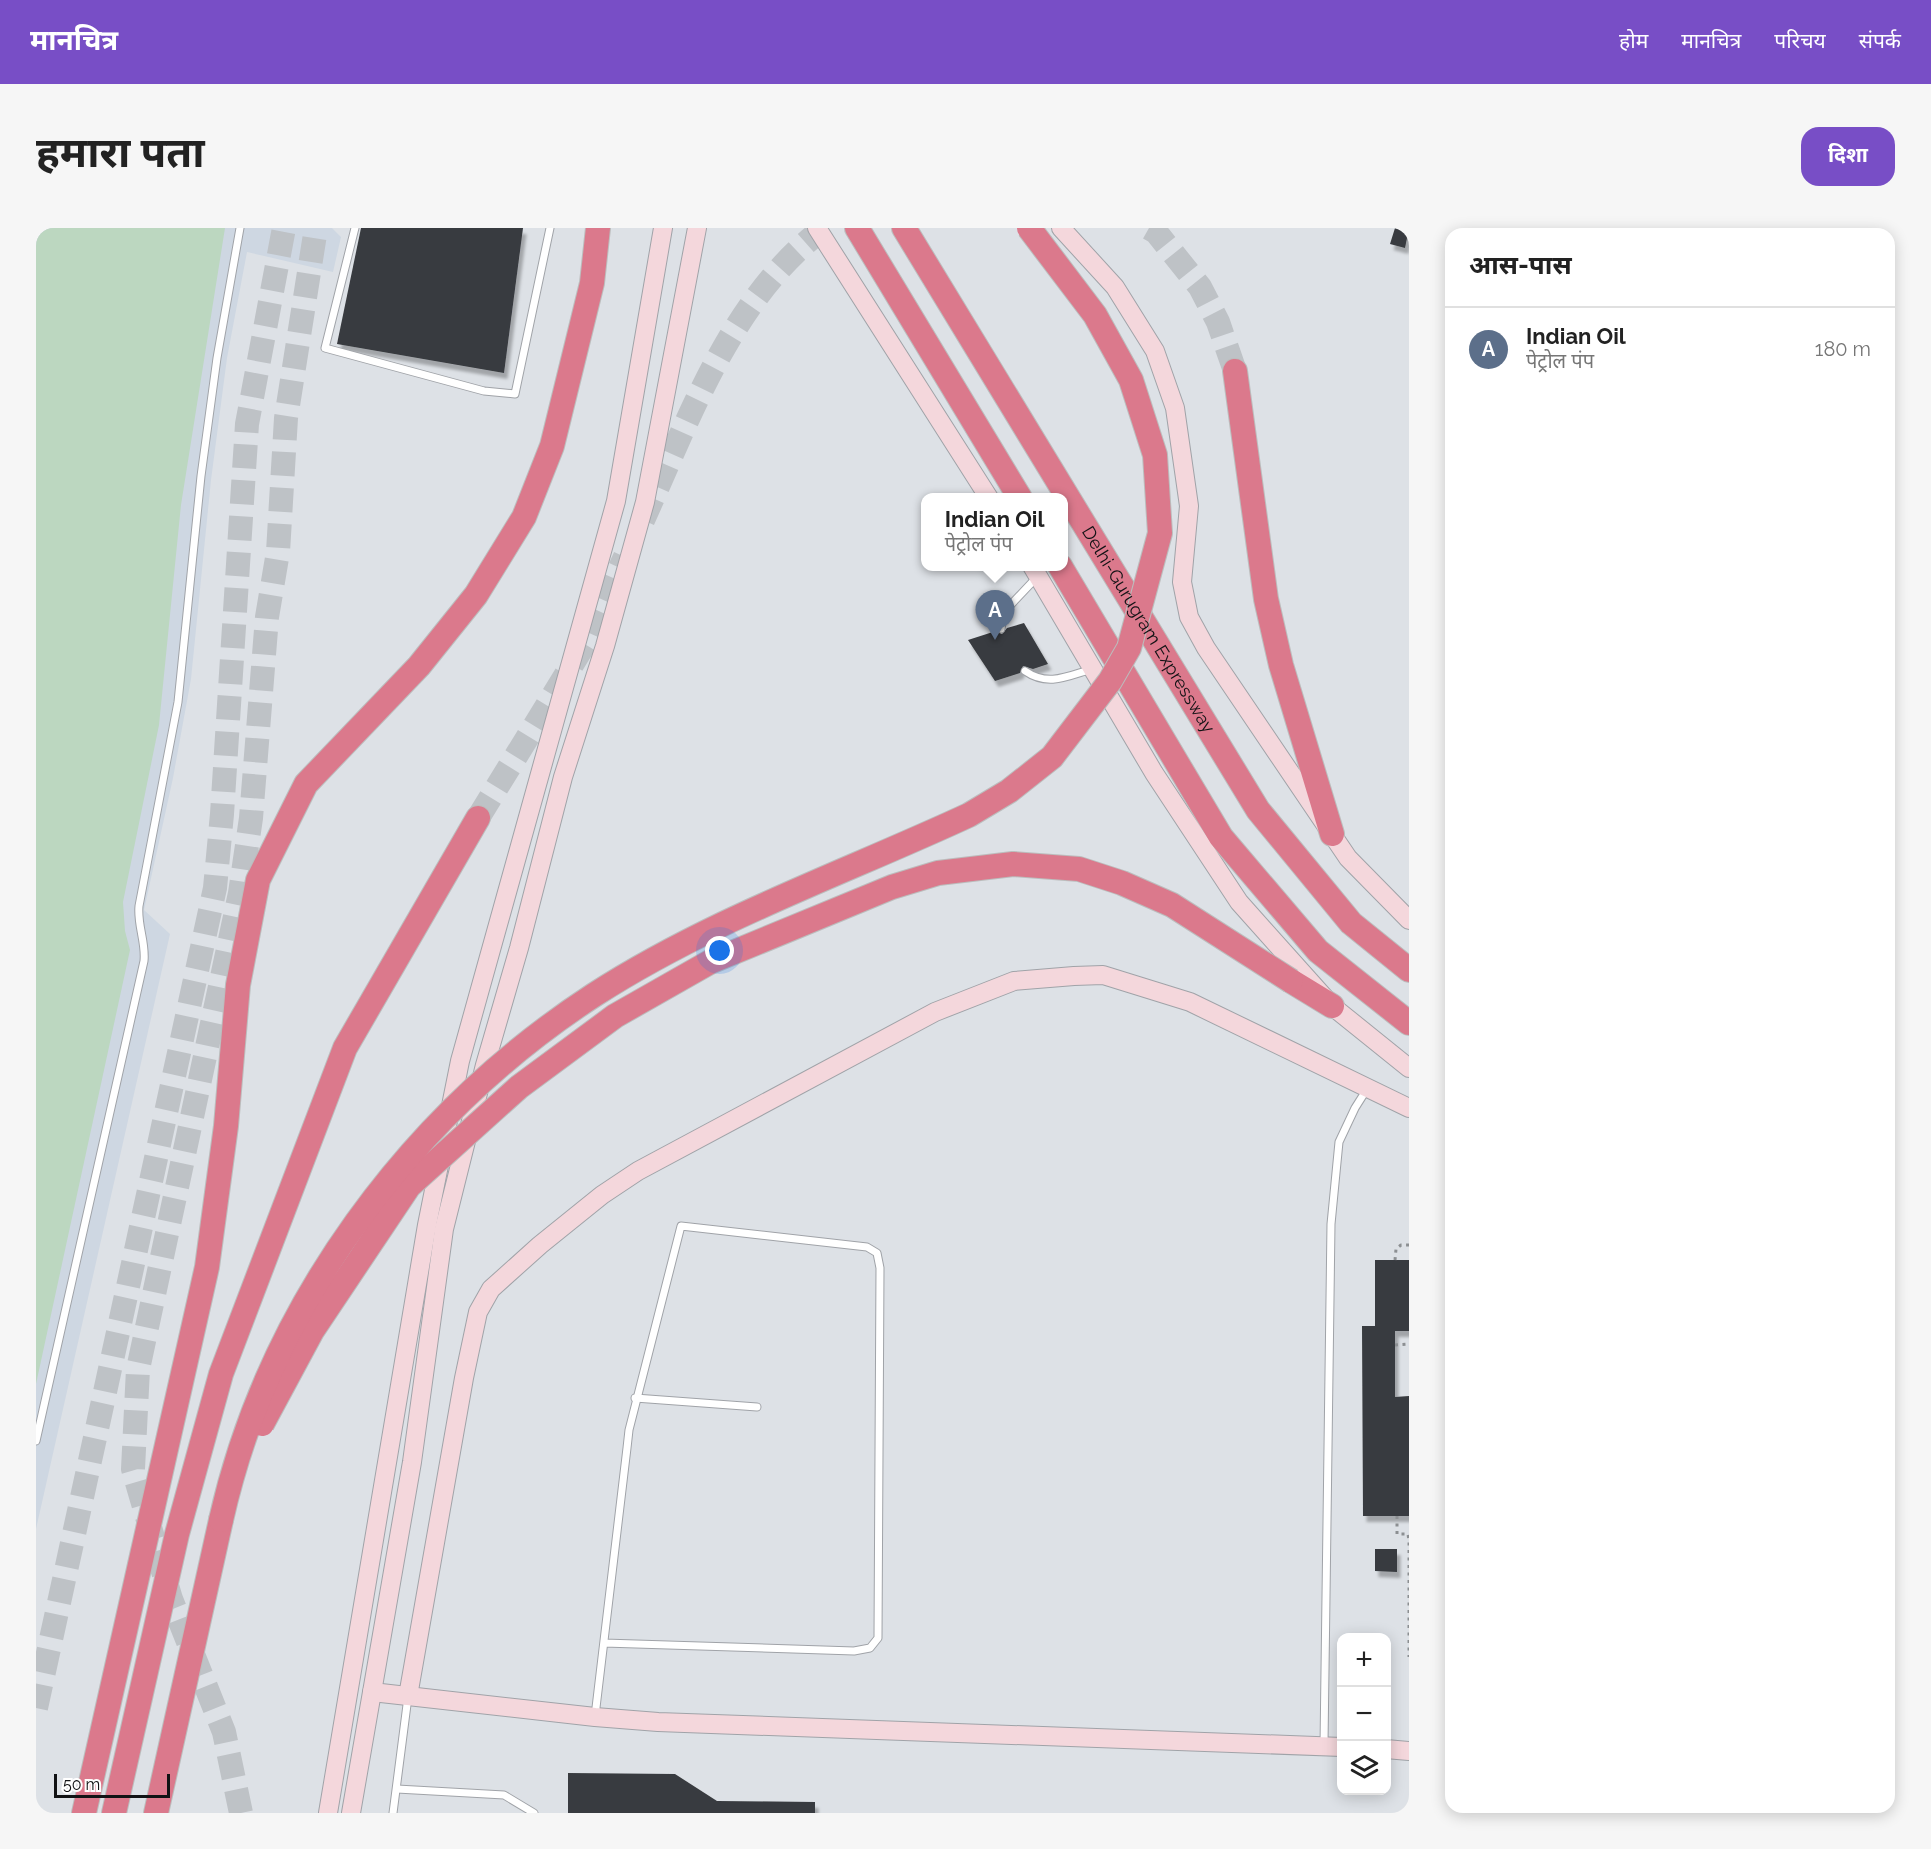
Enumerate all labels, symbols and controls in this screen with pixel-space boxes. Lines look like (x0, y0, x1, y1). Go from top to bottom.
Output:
text: मानचित्र (30, 24, 118, 57)
text: होम (1619, 28, 1648, 53)
text: मानचित्र (1681, 28, 1741, 53)
text: परिचय (1774, 28, 1826, 53)
text: संपर्क (1859, 28, 1901, 53)
button: दिशा (1801, 127, 1895, 186)
text: हमारा पता (36, 128, 205, 177)
text: आस-पास (1469, 250, 1572, 280)
text: Indian Oil (1526, 323, 1626, 349)
text: A (1482, 337, 1495, 361)
text: 180 m (1815, 337, 1871, 361)
text: पेट्रोल पंप (1526, 349, 1594, 373)
popup (921, 493, 1068, 571)
text: Indian Oil (945, 506, 1044, 532)
street label: Delhi-Gurugram Expressway (1078, 522, 1220, 737)
text: पेट्रोल पंप (945, 532, 1013, 556)
pin: A (976, 590, 1014, 640)
your location (705, 936, 734, 965)
map controls (1337, 1633, 1391, 1795)
button: + (1337, 1633, 1391, 1687)
button: − (1337, 1687, 1391, 1741)
button: layers (1337, 1741, 1391, 1795)
scale bar (54, 1771, 170, 1798)
text: 50 m (63, 1775, 100, 1794)

